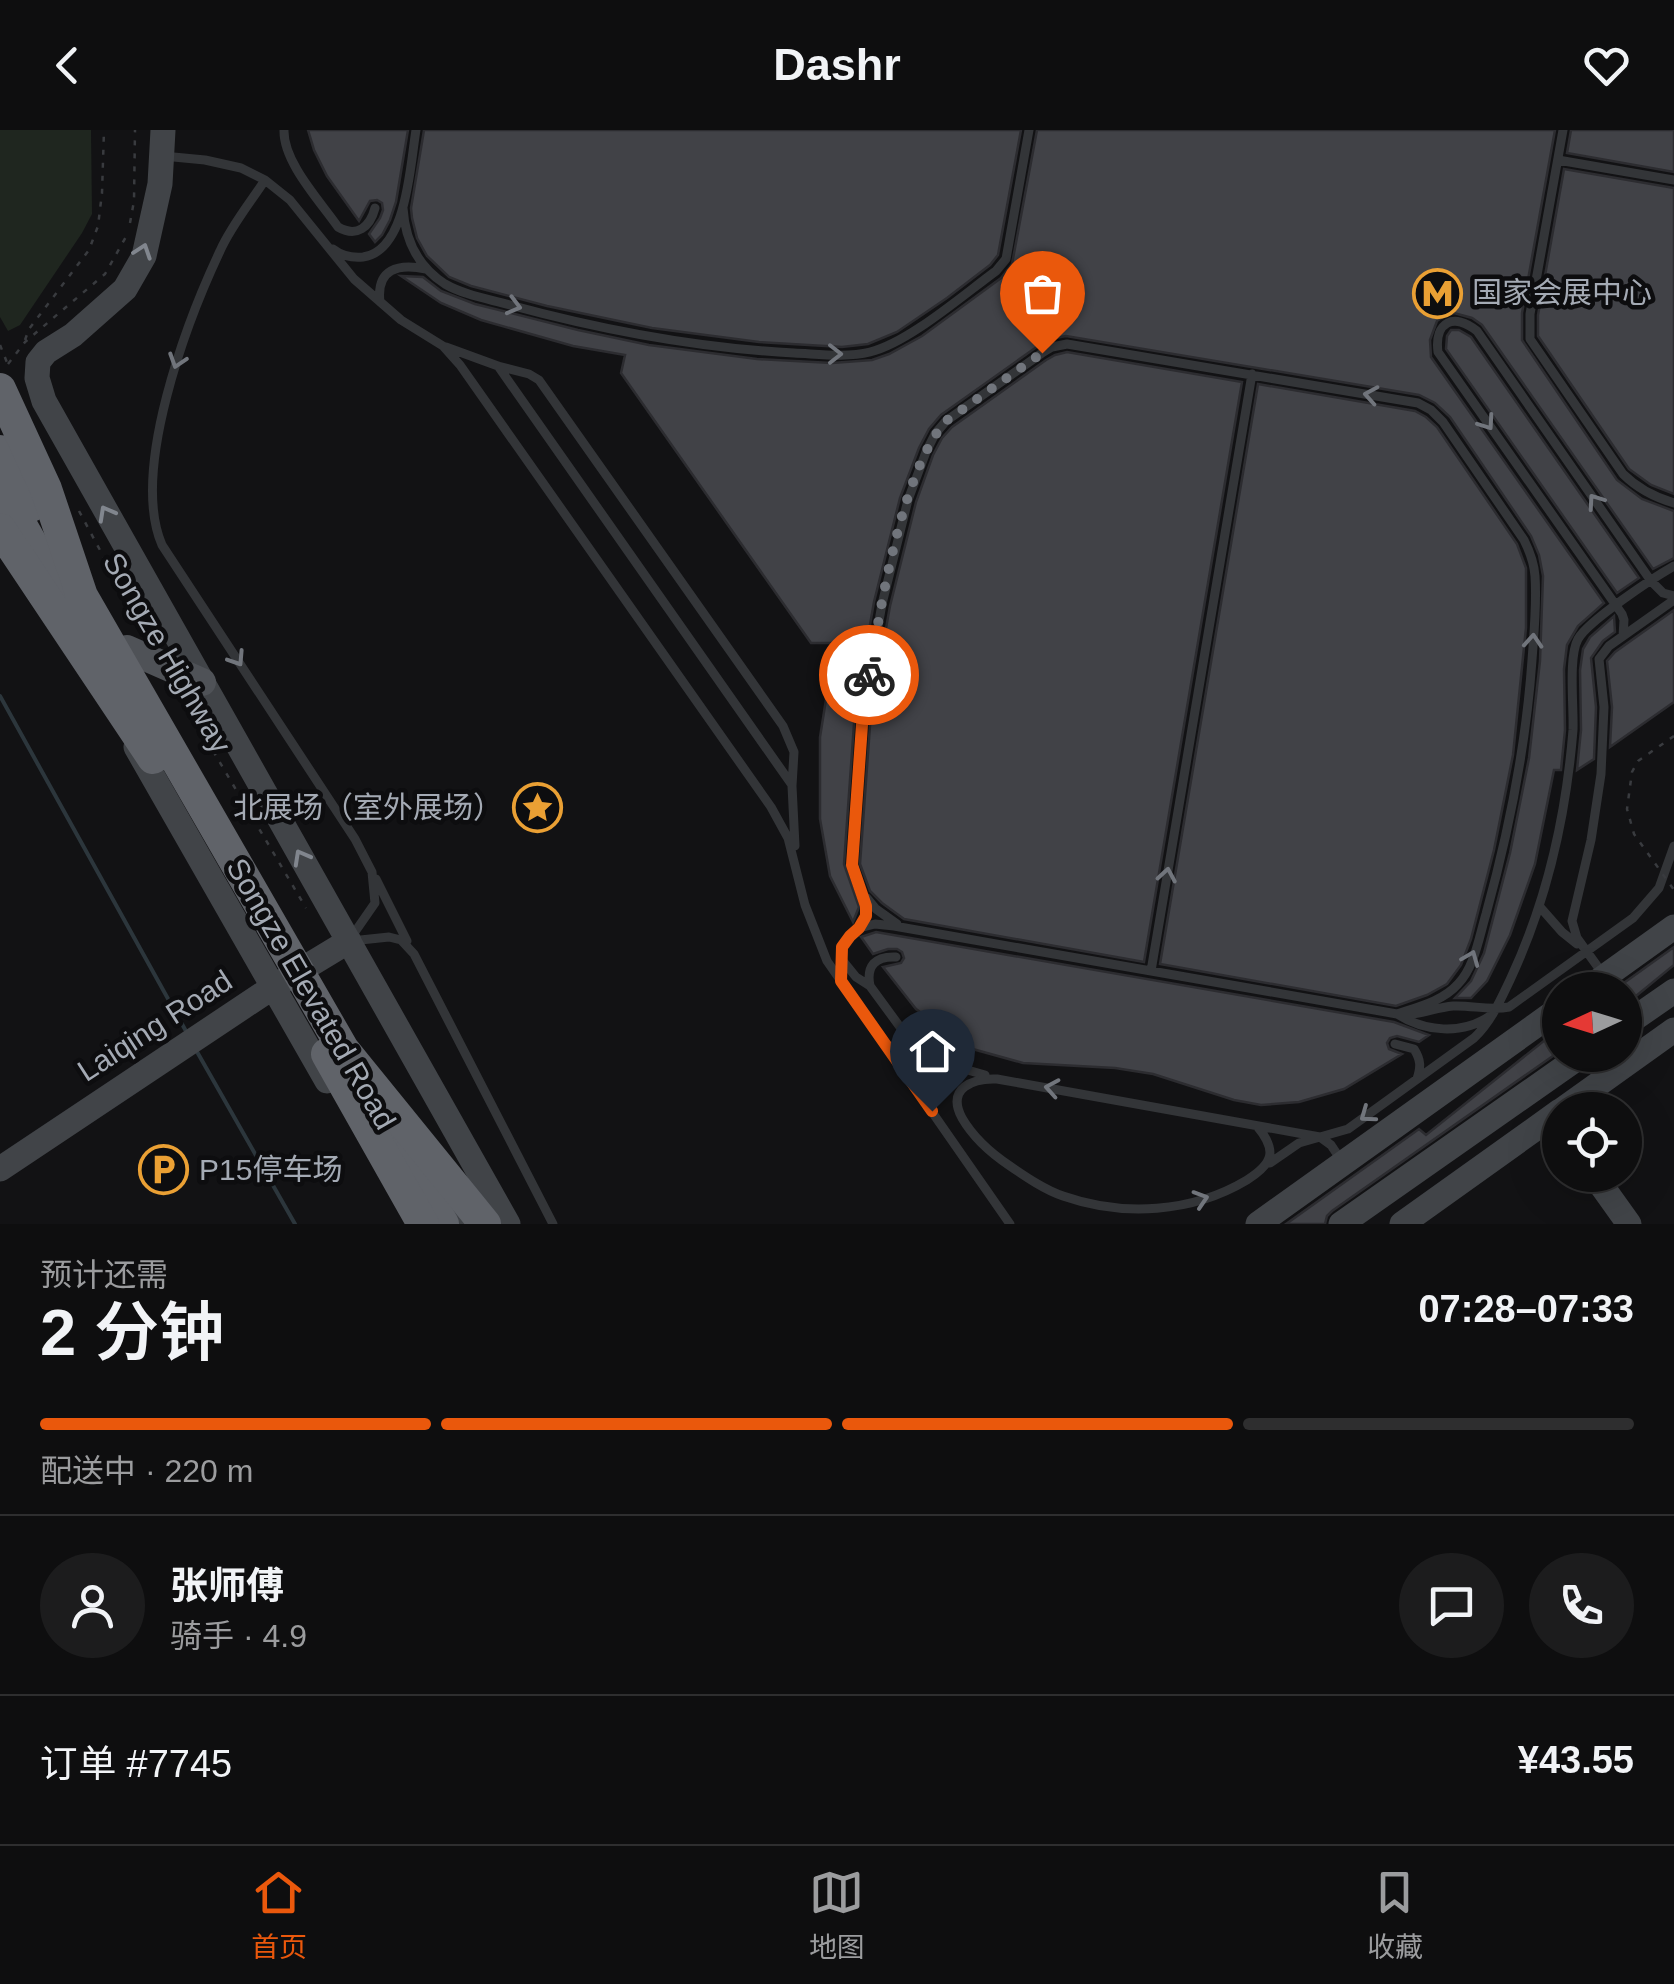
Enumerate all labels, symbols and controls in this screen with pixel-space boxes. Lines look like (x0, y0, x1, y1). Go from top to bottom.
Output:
icon: back (40, 38, 95, 93)
icon: heart (1579, 38, 1634, 93)
text: Dashr (773, 39, 901, 90)
one-way arrow (131, 243, 151, 261)
pin (1000, 251, 1085, 354)
icon: bag (1015, 266, 1070, 321)
metro station icon: 国家会展中心 (1411, 267, 1463, 319)
place label: 国家会展中心 (1472, 276, 1652, 309)
one-way arrow (505, 295, 523, 316)
one-way arrow (828, 343, 844, 365)
one-way arrow (168, 352, 188, 369)
one-way arrow (1363, 385, 1380, 406)
one-way arrow (1475, 412, 1493, 431)
one-way arrow (1589, 494, 1607, 513)
one-way arrow (99, 505, 119, 523)
street label: Songze Highway (97, 547, 238, 758)
courier (819, 625, 919, 725)
one-way arrow (1522, 632, 1543, 648)
icon: bike (842, 648, 897, 703)
one-way arrow (224, 649, 243, 667)
place icon: 北展场（室外展场） (512, 782, 564, 834)
place label: 北展场（室外展场） (233, 791, 503, 824)
one-way arrow (293, 849, 313, 867)
street label: Songze Elevated Road (220, 853, 402, 1135)
one-way arrow (1156, 867, 1177, 883)
one-way arrow (1460, 951, 1480, 968)
street label: Laiqing Road (72, 964, 238, 1088)
north arrow (1542, 972, 1642, 1072)
map controls (1542, 972, 1642, 1192)
pin (890, 1009, 975, 1112)
icon: home (905, 1024, 960, 1079)
one-way arrow (1044, 1078, 1061, 1099)
button: locate (1542, 1092, 1642, 1192)
one-way arrow (1360, 1104, 1378, 1121)
parking icon: P15停车场 (138, 1144, 190, 1196)
place label: P15停车场 (199, 1153, 342, 1186)
one-way arrow (1191, 1191, 1208, 1211)
text: 预计还需 (40, 1257, 168, 1293)
text: 07:28–07:33 (1418, 1288, 1634, 1330)
text: 2 分钟 (40, 1296, 224, 1369)
text: 配送中 · 220 m (40, 1453, 253, 1489)
button: person (40, 1553, 145, 1658)
button: chat (1399, 1553, 1504, 1658)
button: phone (1529, 1553, 1634, 1658)
text: 张师傅 (170, 1565, 284, 1607)
text: 骑手 · 4.9 (170, 1618, 307, 1654)
text: ¥43.55 (1518, 1739, 1634, 1781)
text: 订单 #7745 (40, 1743, 232, 1785)
tab: 首页 (251, 1865, 307, 1965)
tab: 地图 (809, 1865, 865, 1965)
tab: 收藏 (1367, 1865, 1423, 1965)

